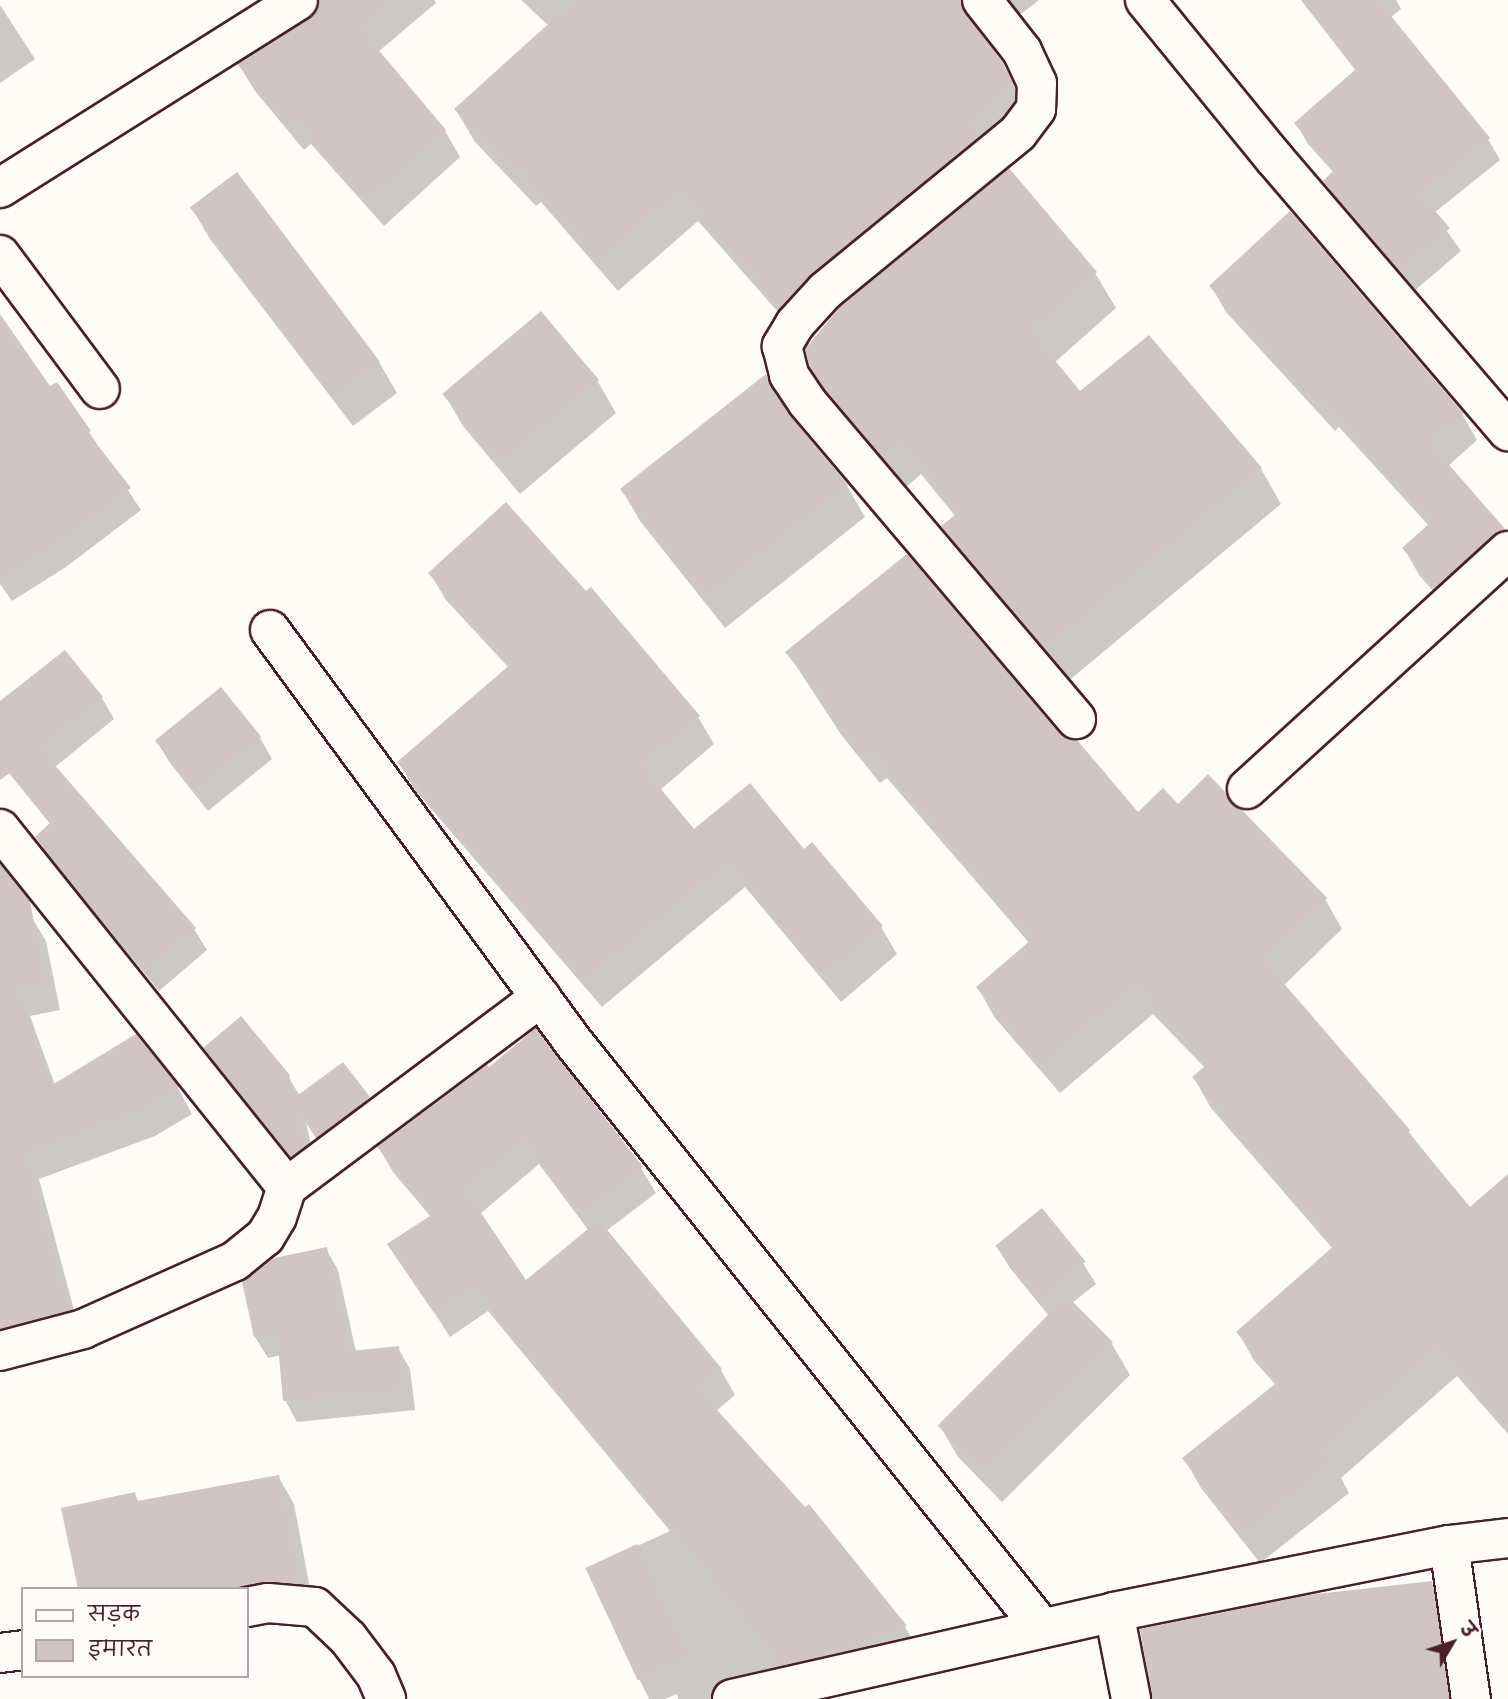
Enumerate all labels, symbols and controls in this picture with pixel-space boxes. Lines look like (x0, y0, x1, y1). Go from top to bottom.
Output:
legend (21, 1587, 248, 1678)
text: सड़क (88, 1600, 140, 1627)
north arrow (1417, 1608, 1487, 1678)
text: उ (1455, 1617, 1482, 1642)
text: इमारत (88, 1635, 152, 1662)

